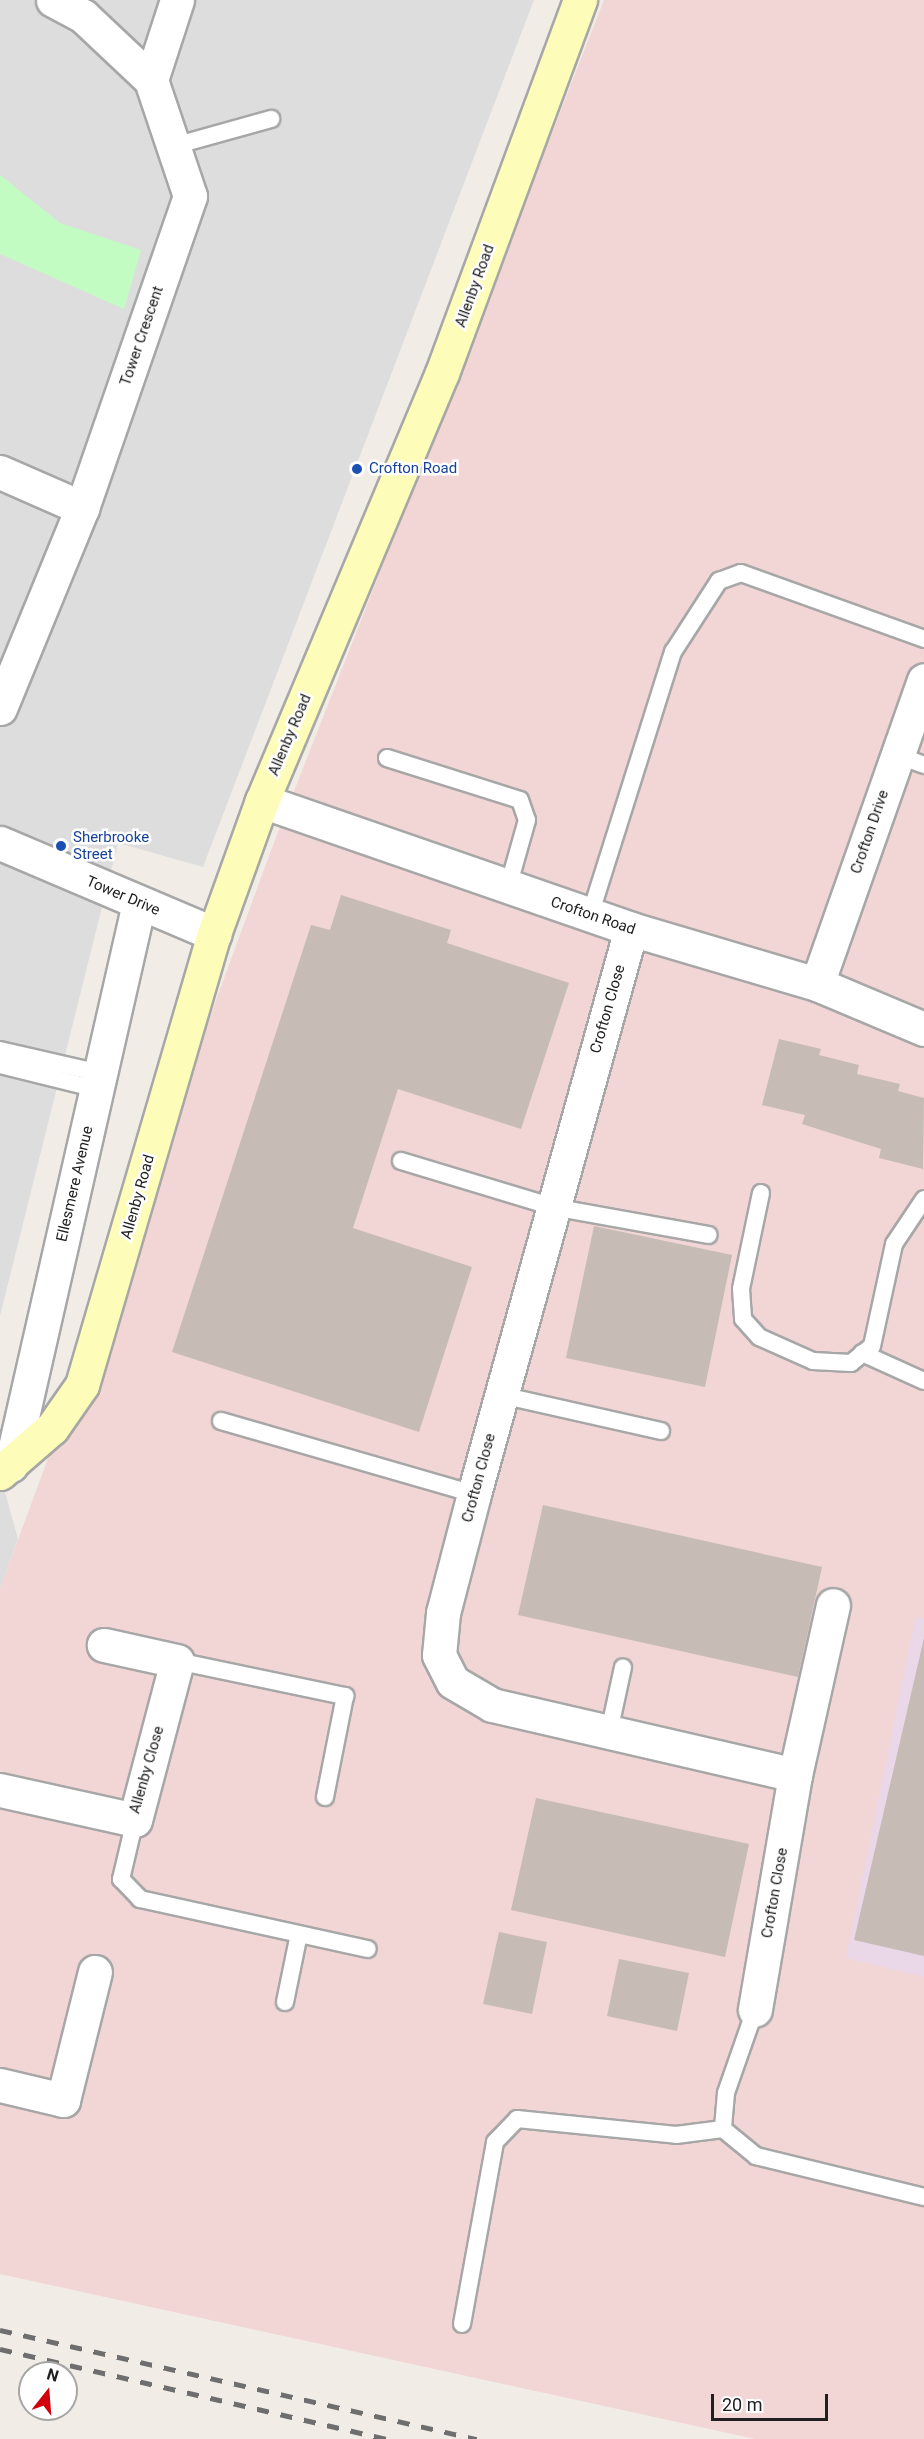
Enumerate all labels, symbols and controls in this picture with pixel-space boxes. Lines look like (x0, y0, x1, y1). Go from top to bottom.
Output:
street label: Allenby Road (452, 242, 498, 330)
street label: Tower Crescent (117, 284, 167, 388)
place label: Crofton Road (369, 460, 457, 478)
marker: Crofton Road (350, 462, 364, 476)
street label: Allenby Road (265, 691, 315, 779)
street label: Crofton Drive (847, 788, 893, 876)
place label: Sherbrooke Street (73, 828, 149, 863)
marker: Sherbrooke Street (54, 839, 68, 853)
street label: Tower Drive (83, 872, 163, 920)
street label: Crofton Road (548, 893, 638, 939)
street label: Crofton Close (587, 963, 629, 1055)
street label: Ellesmere Avenue (53, 1124, 97, 1244)
street label: Allenby Road (117, 1153, 159, 1241)
street label: Crofton Close (458, 1432, 500, 1524)
street label: Allenby Close (126, 1724, 168, 1816)
street label: Crofton Close (758, 1846, 792, 1940)
north arrow (18, 2361, 78, 2421)
text: N (45, 2364, 61, 2386)
scale bar (714, 2382, 831, 2420)
text: 20 m (722, 2394, 762, 2415)

